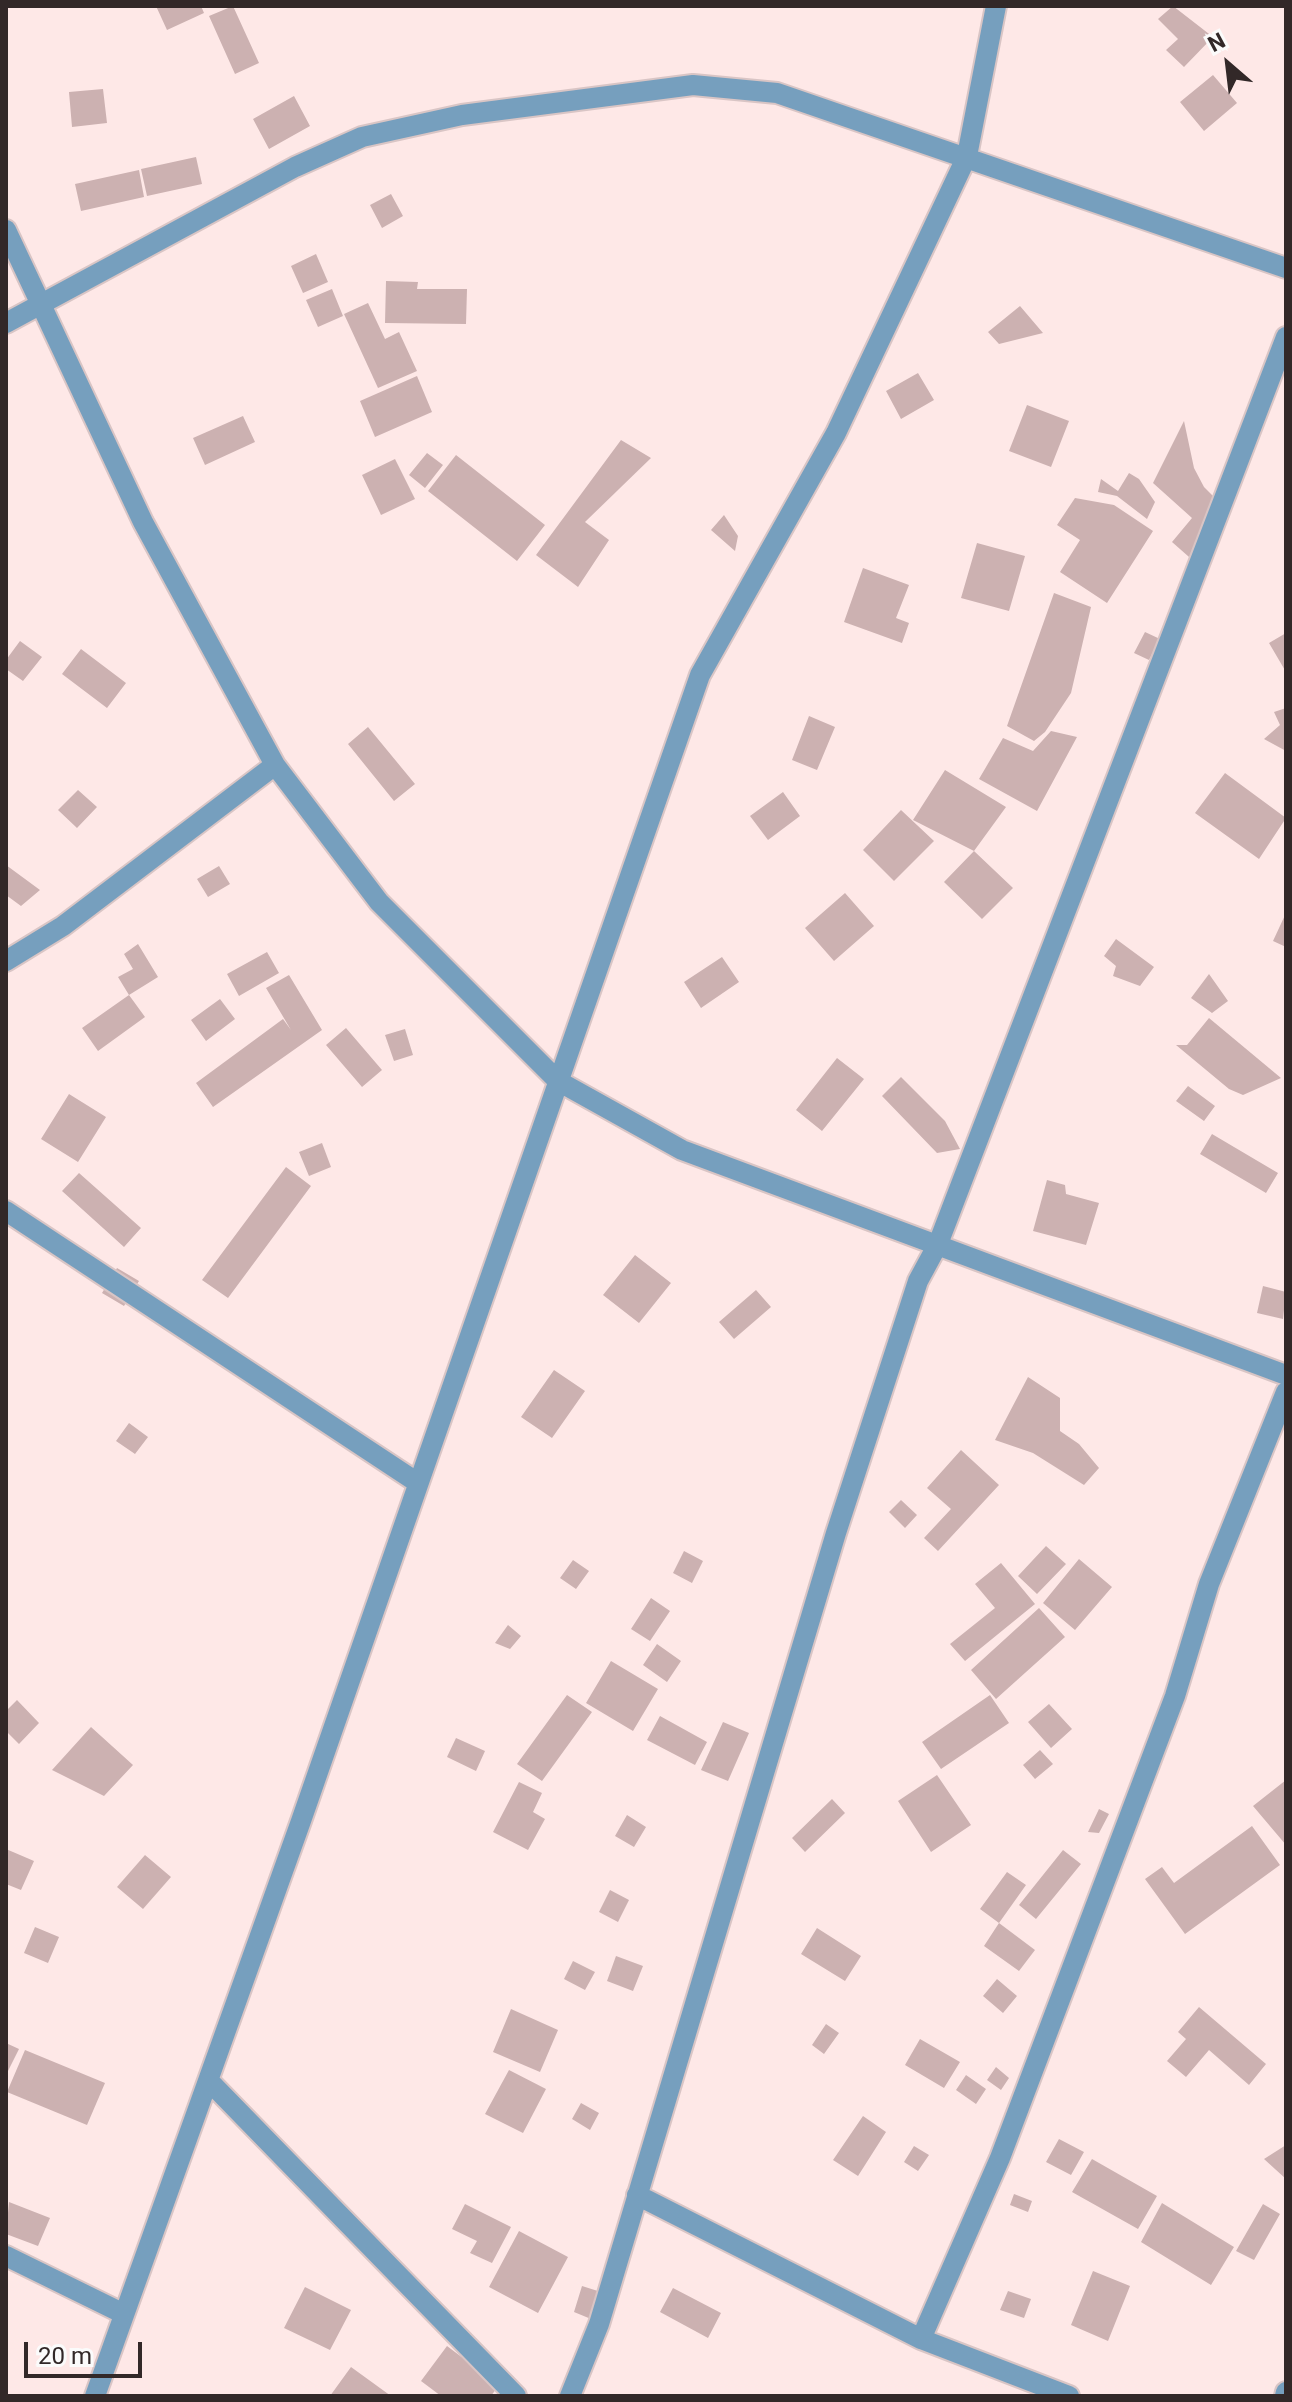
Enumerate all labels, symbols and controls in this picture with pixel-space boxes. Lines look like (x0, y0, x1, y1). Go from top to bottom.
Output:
north arrow (1188, 24, 1268, 104)
text: N (1204, 28, 1229, 57)
scale bar (28, 2326, 146, 2376)
text: 20 m (38, 2342, 92, 2370)

